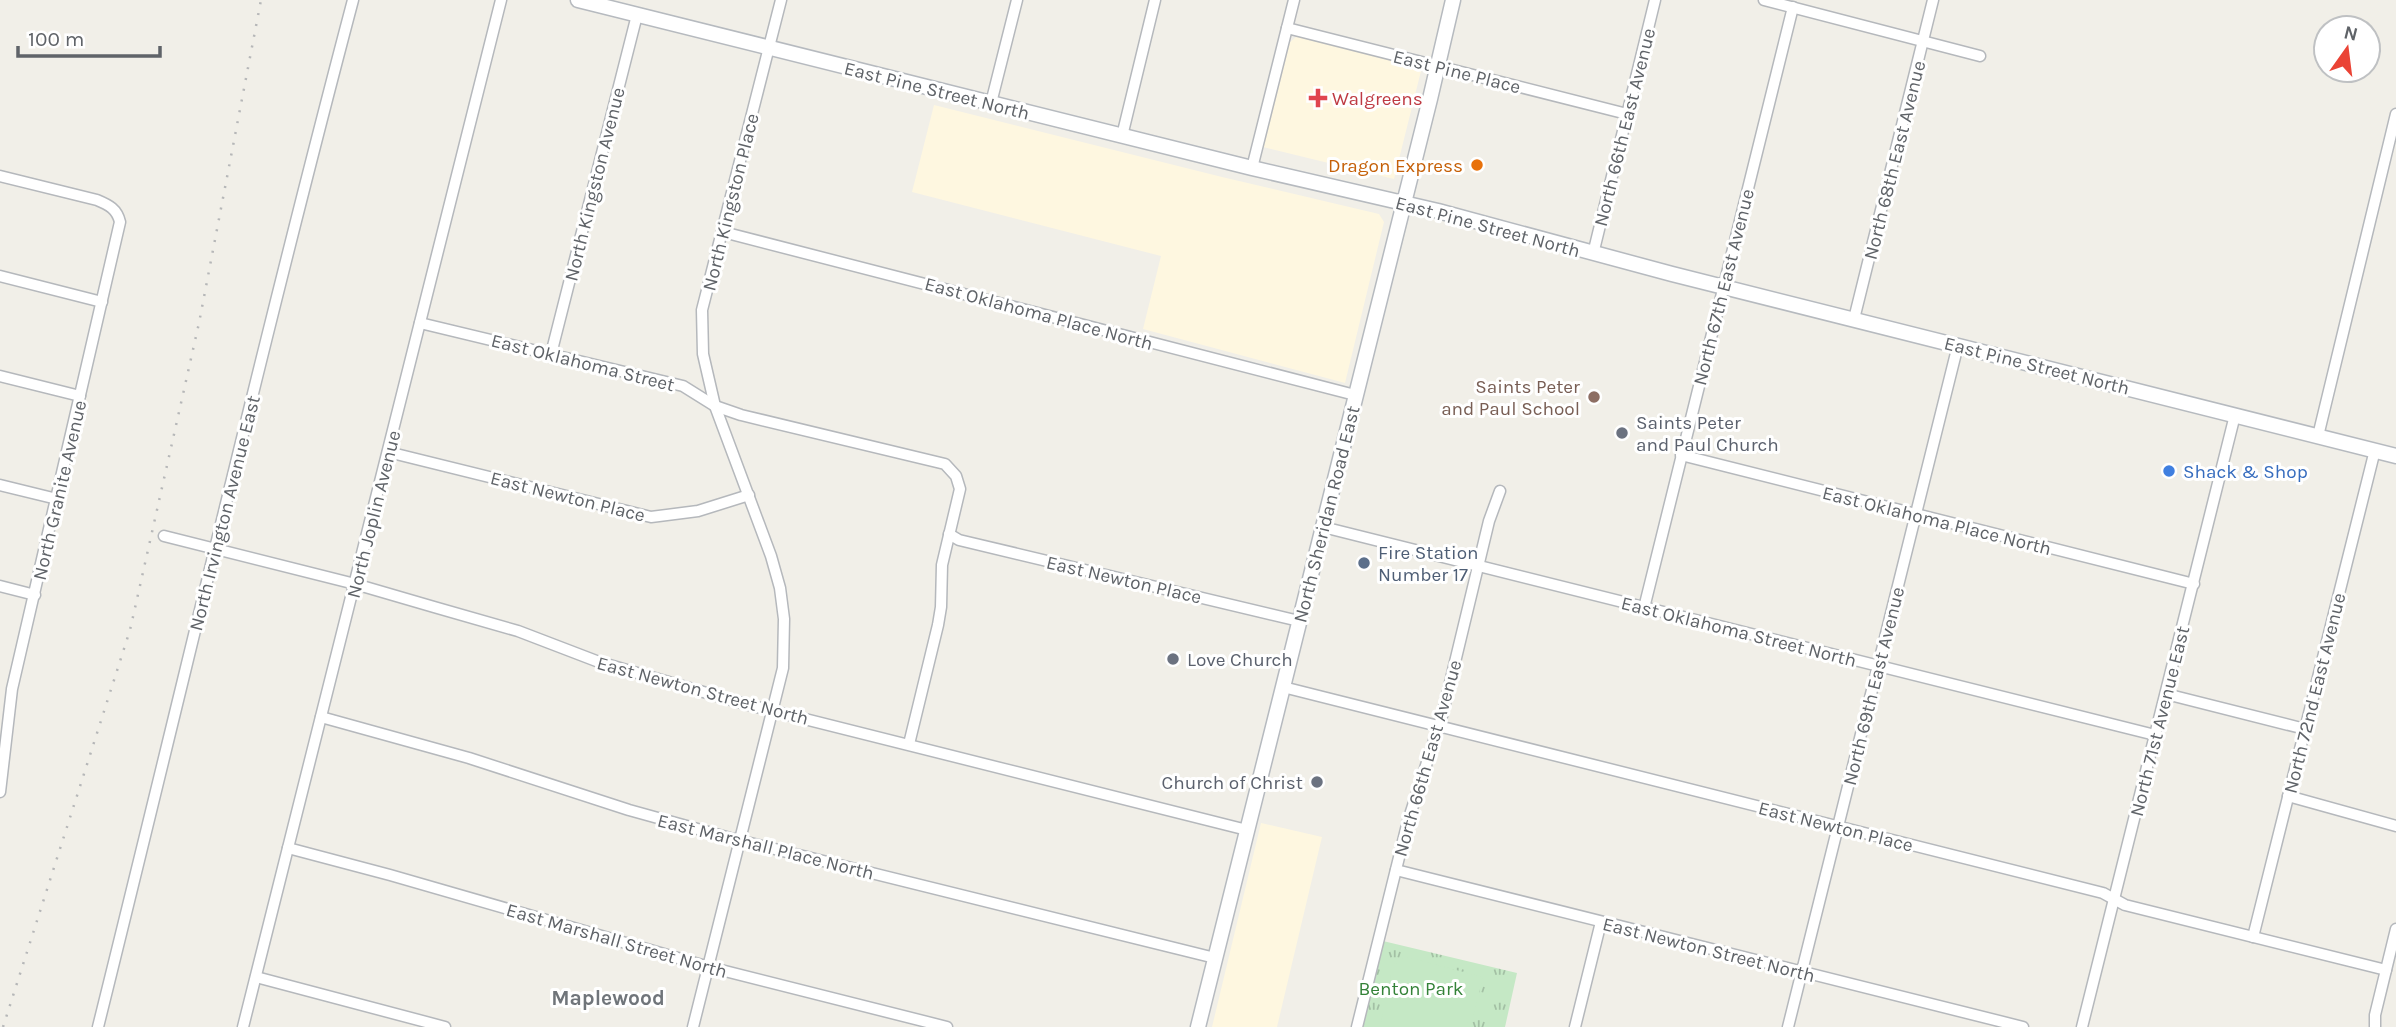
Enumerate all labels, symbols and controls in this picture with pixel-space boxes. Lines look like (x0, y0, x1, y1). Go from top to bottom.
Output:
scale bar (18, 14, 159, 58)
north arrow (2312, 14, 2382, 84)
text: N (2342, 21, 2360, 46)
street label: North 66th East Avenue (1590, 26, 1660, 229)
text: 100 m (28, 27, 85, 51)
street label: East Pine Place (1391, 46, 1523, 98)
street label: East Pine Street North (842, 57, 1032, 125)
street label: North 68th East Avenue (1860, 58, 1930, 262)
street label: North Kingston Avenue (560, 85, 630, 283)
place label: Walgreens (1332, 88, 1423, 110)
marker: Walgreens (1310, 90, 1326, 106)
street label: North Kingston Place (698, 111, 764, 293)
place label: Dragon Express (1328, 155, 1463, 177)
marker: Dragon Express (1469, 157, 1485, 173)
street label: North 67th East Avenue (1689, 187, 1759, 388)
street label: East Pine Street North (1393, 192, 1582, 262)
street label: East Oklahoma Place North (922, 273, 1155, 355)
street label: East Oklahoma Street (489, 330, 677, 396)
street label: East Pine Street North (1942, 332, 2132, 400)
place label: Saints Peter and Paul School (1441, 376, 1580, 420)
marker: Saints Peter and Paul School (1586, 389, 1602, 405)
street label: North Irvington Avenue East (185, 393, 265, 633)
street label: North Granite Avenue (29, 398, 91, 582)
street label: North Sheridan Road East (1289, 403, 1365, 625)
place label: Saints Peter and Paul Church (1636, 412, 1779, 456)
marker: Saints Peter and Paul Church (1614, 425, 1630, 441)
street label: North Joplin Avenue (342, 428, 405, 600)
place label: Shack & Shop (2183, 461, 2308, 483)
marker: Shack & Shop (2161, 463, 2177, 479)
street label: East Newton Place (488, 467, 647, 527)
street label: East Oklahoma Place North (1820, 482, 2054, 560)
place label: Fire Station Number 17 (1378, 542, 1479, 586)
street label: East Newton Place (1044, 551, 1204, 609)
marker: Fire Station Number 17 (1356, 555, 1372, 571)
street label: North 69th East Avenue (1839, 585, 1909, 788)
street label: North 72nd East Avenue (2279, 591, 2351, 796)
street label: East Oklahoma Street North (1619, 592, 1859, 672)
street label: North 71st Avenue East (2126, 624, 2194, 819)
place label: Love Church (1187, 649, 1293, 671)
marker: Love Church (1165, 651, 1181, 667)
street label: East Newton Street North (594, 652, 811, 730)
street label: North 66th East Avenue (1389, 657, 1467, 859)
place label: Church of Christ (1162, 772, 1303, 794)
marker: Church of Christ (1309, 774, 1325, 790)
street label: East Newton Place (1756, 797, 1915, 857)
street label: East Marshall Place North (655, 809, 876, 885)
street label: East Marshall Street North (504, 899, 730, 983)
street label: East Newton Street North (1600, 913, 1817, 987)
park label: Benton Park (1358, 978, 1464, 1000)
district label: Maplewood (551, 986, 665, 1010)

